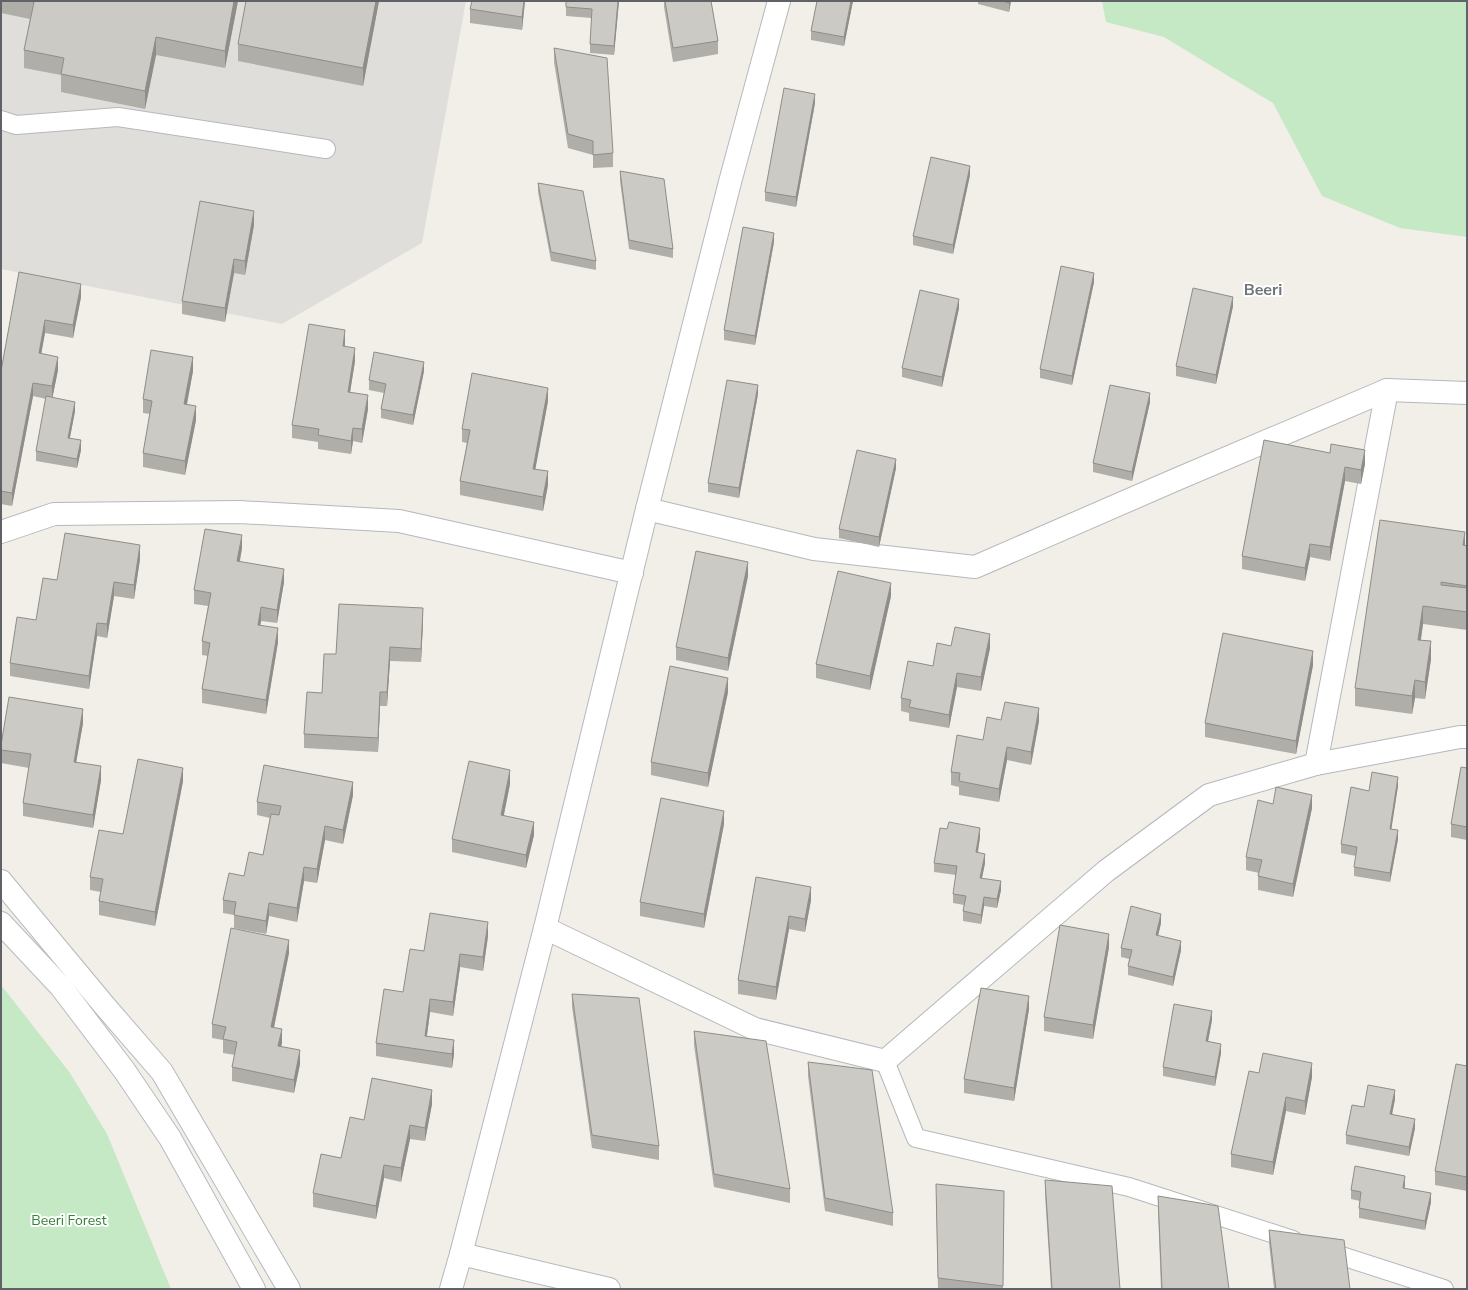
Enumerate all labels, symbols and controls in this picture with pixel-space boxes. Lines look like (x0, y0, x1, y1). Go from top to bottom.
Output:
district label: Beeri (1244, 279, 1282, 301)
park label: Beeri Forest (31, 1211, 107, 1230)

